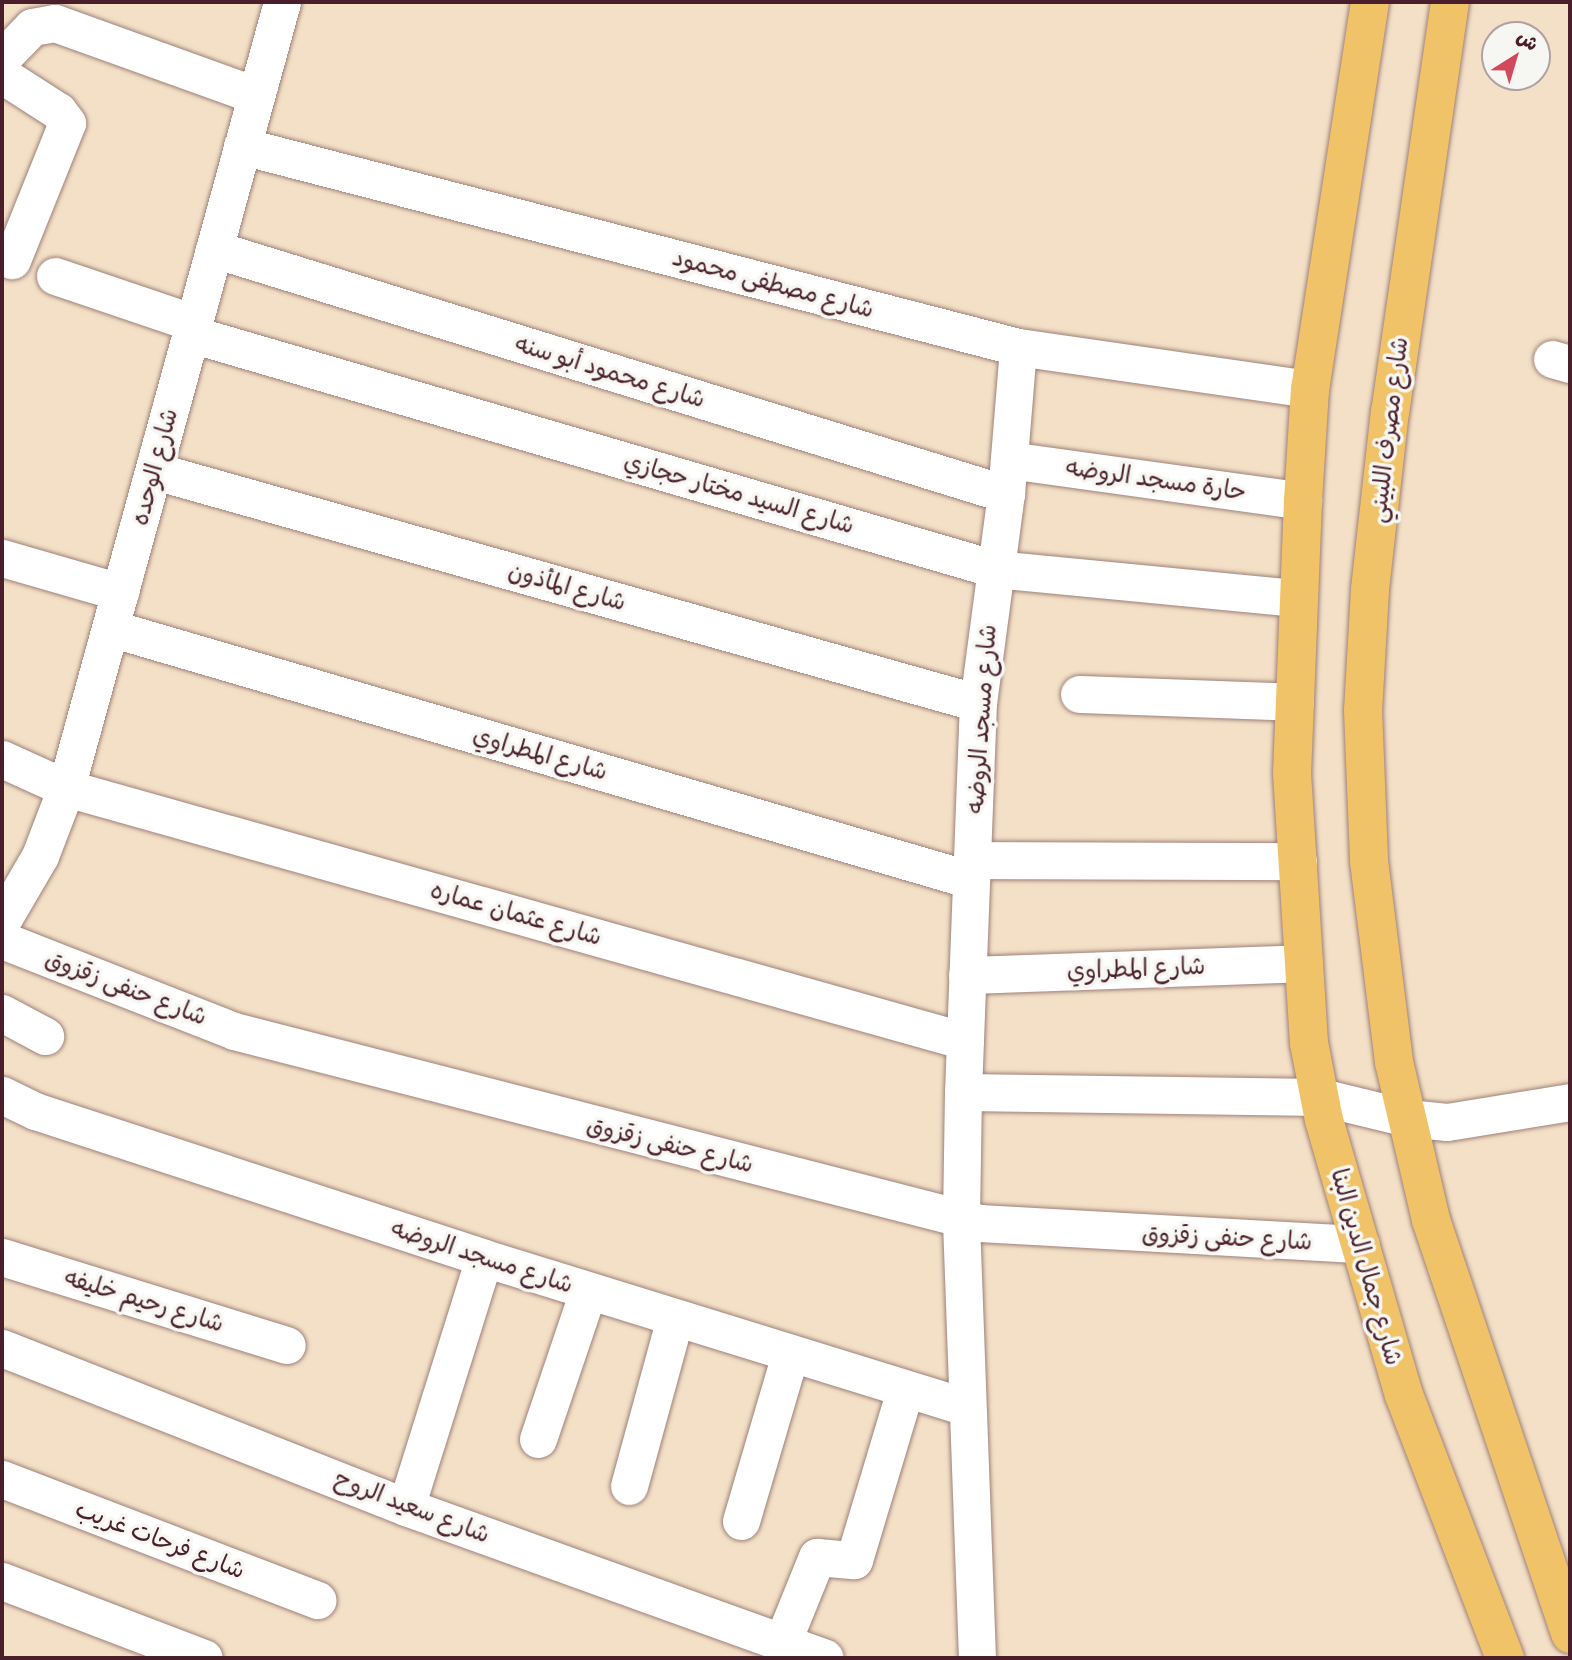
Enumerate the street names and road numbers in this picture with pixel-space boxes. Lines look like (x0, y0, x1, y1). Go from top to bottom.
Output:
street label: شارع مصطفى محمود (669, 243, 877, 325)
street label: شارع محمود أبو سنه (512, 329, 708, 415)
street label: شارع مصرف اللبيني (1363, 335, 1415, 525)
street label: شارع الوحده (126, 405, 184, 529)
street label: شارع السيد مختار حجازي (621, 447, 857, 541)
street label: حارة مسجد الروضه (1064, 453, 1248, 507)
street label: شارع المأذون (505, 557, 629, 617)
street label: شارع مسجد الروضه (961, 623, 1003, 815)
street label: شارع المطراوي (469, 721, 611, 787)
street label: شارع عثمان عماره (427, 876, 605, 952)
street label: شارع حنفى زقزوق (41, 944, 211, 1032)
street label: شارع المطراوي (1066, 952, 1206, 986)
street label: شارع حنفى زقزوق (584, 1110, 756, 1180)
street label: شارع جمال الدين البنا (1324, 1165, 1408, 1369)
street label: شارع مسجد الروضه (387, 1214, 577, 1300)
street label: شارع حنفى زقزوق (1141, 1219, 1313, 1257)
street label: شارع رحيم خليفه (61, 1263, 227, 1339)
street label: شارع سعيد الروح (330, 1464, 494, 1550)
street label: شارع فرحات غريب (71, 1494, 249, 1586)

